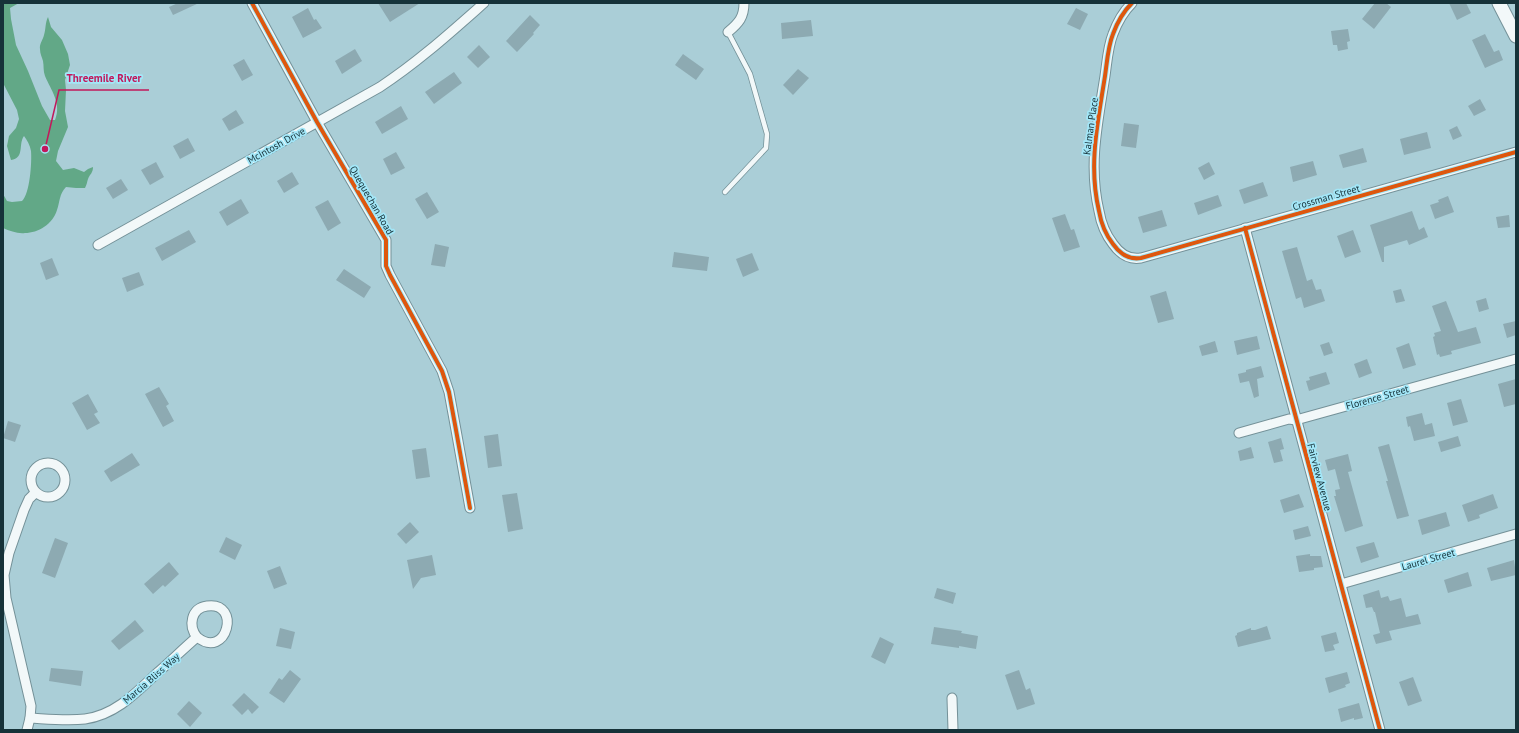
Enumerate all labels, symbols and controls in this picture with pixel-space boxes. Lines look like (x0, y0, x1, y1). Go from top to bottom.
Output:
callout: Threemile River (59, 67, 149, 90)
text: Threemile River (67, 71, 142, 85)
street label: Kalman Place (1080, 97, 1101, 156)
street label: McIntosh Drive (245, 124, 307, 167)
street label: Quequechan Road (347, 164, 396, 237)
street label: Crossman Street (1291, 181, 1362, 213)
street label: Florence Street (1344, 382, 1411, 413)
street label: Fairview Avenue (1304, 442, 1335, 512)
street label: Laurel Street (1400, 545, 1457, 573)
street label: Marcia Bliss Way (120, 650, 183, 707)

